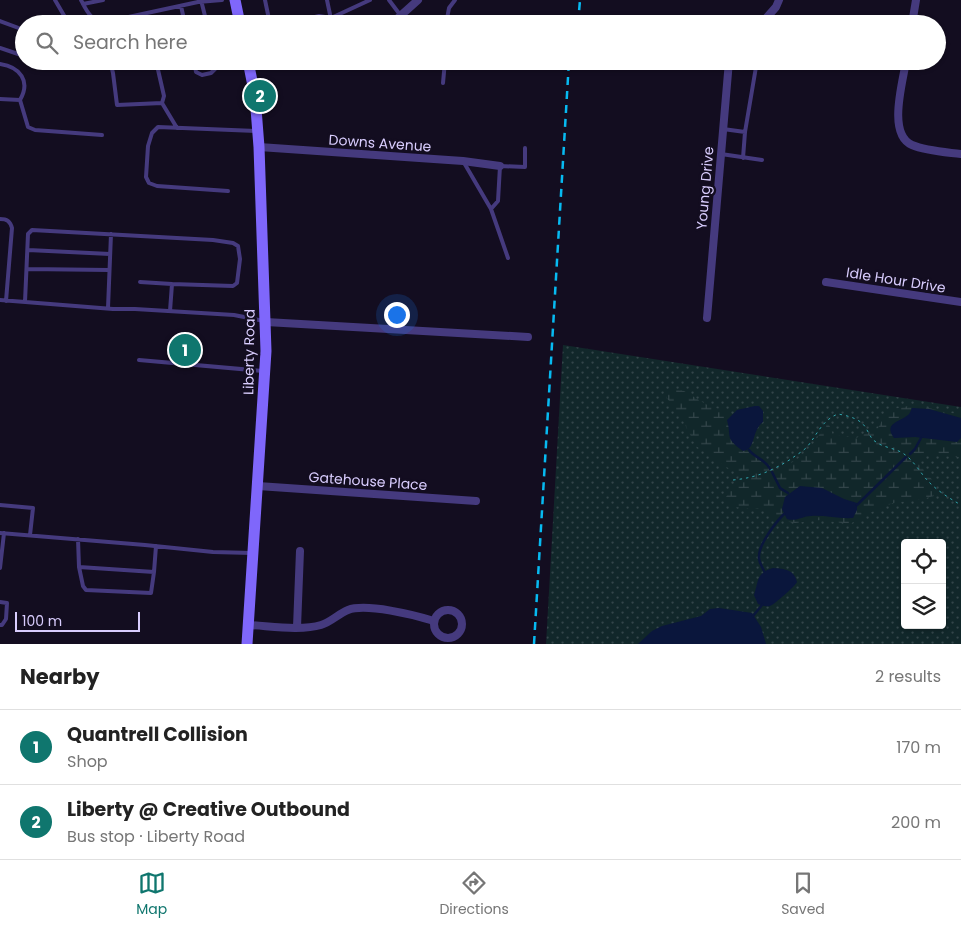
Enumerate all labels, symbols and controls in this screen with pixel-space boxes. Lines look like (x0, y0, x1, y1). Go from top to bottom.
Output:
search box (15, 15, 946, 70)
icon: search (33, 29, 61, 57)
text: Search here (73, 29, 187, 56)
pin: 2 (244, 77, 276, 115)
street label: Downs Avenue (328, 129, 432, 157)
street label: Young Drive (691, 145, 719, 230)
street label: Idle Hour Drive (845, 262, 947, 298)
your location (384, 302, 410, 328)
street label: Liberty Road (238, 309, 260, 395)
pin: 1 (169, 331, 201, 369)
street label: Gatehouse Place (308, 467, 428, 495)
map controls (901, 539, 946, 629)
button: locate (901, 539, 946, 584)
button: layers (901, 584, 946, 629)
scale bar (15, 609, 140, 632)
text: 100 m (22, 611, 62, 631)
text: Nearby (20, 662, 100, 691)
text: 2 results (875, 665, 941, 688)
text: Quantrell Collision (67, 721, 248, 748)
text: 1 (33, 736, 39, 759)
text: 170 m (896, 736, 941, 759)
text: Shop (67, 750, 108, 773)
text: Liberty @ Creative Outbound (67, 796, 350, 823)
text: 2 (31, 811, 41, 834)
text: 200 m (891, 811, 941, 834)
text: Bus stop · Liberty Road (67, 825, 245, 848)
tab: Map (136, 869, 167, 920)
tab: Directions (439, 869, 509, 920)
tab: Saved (781, 869, 825, 920)

